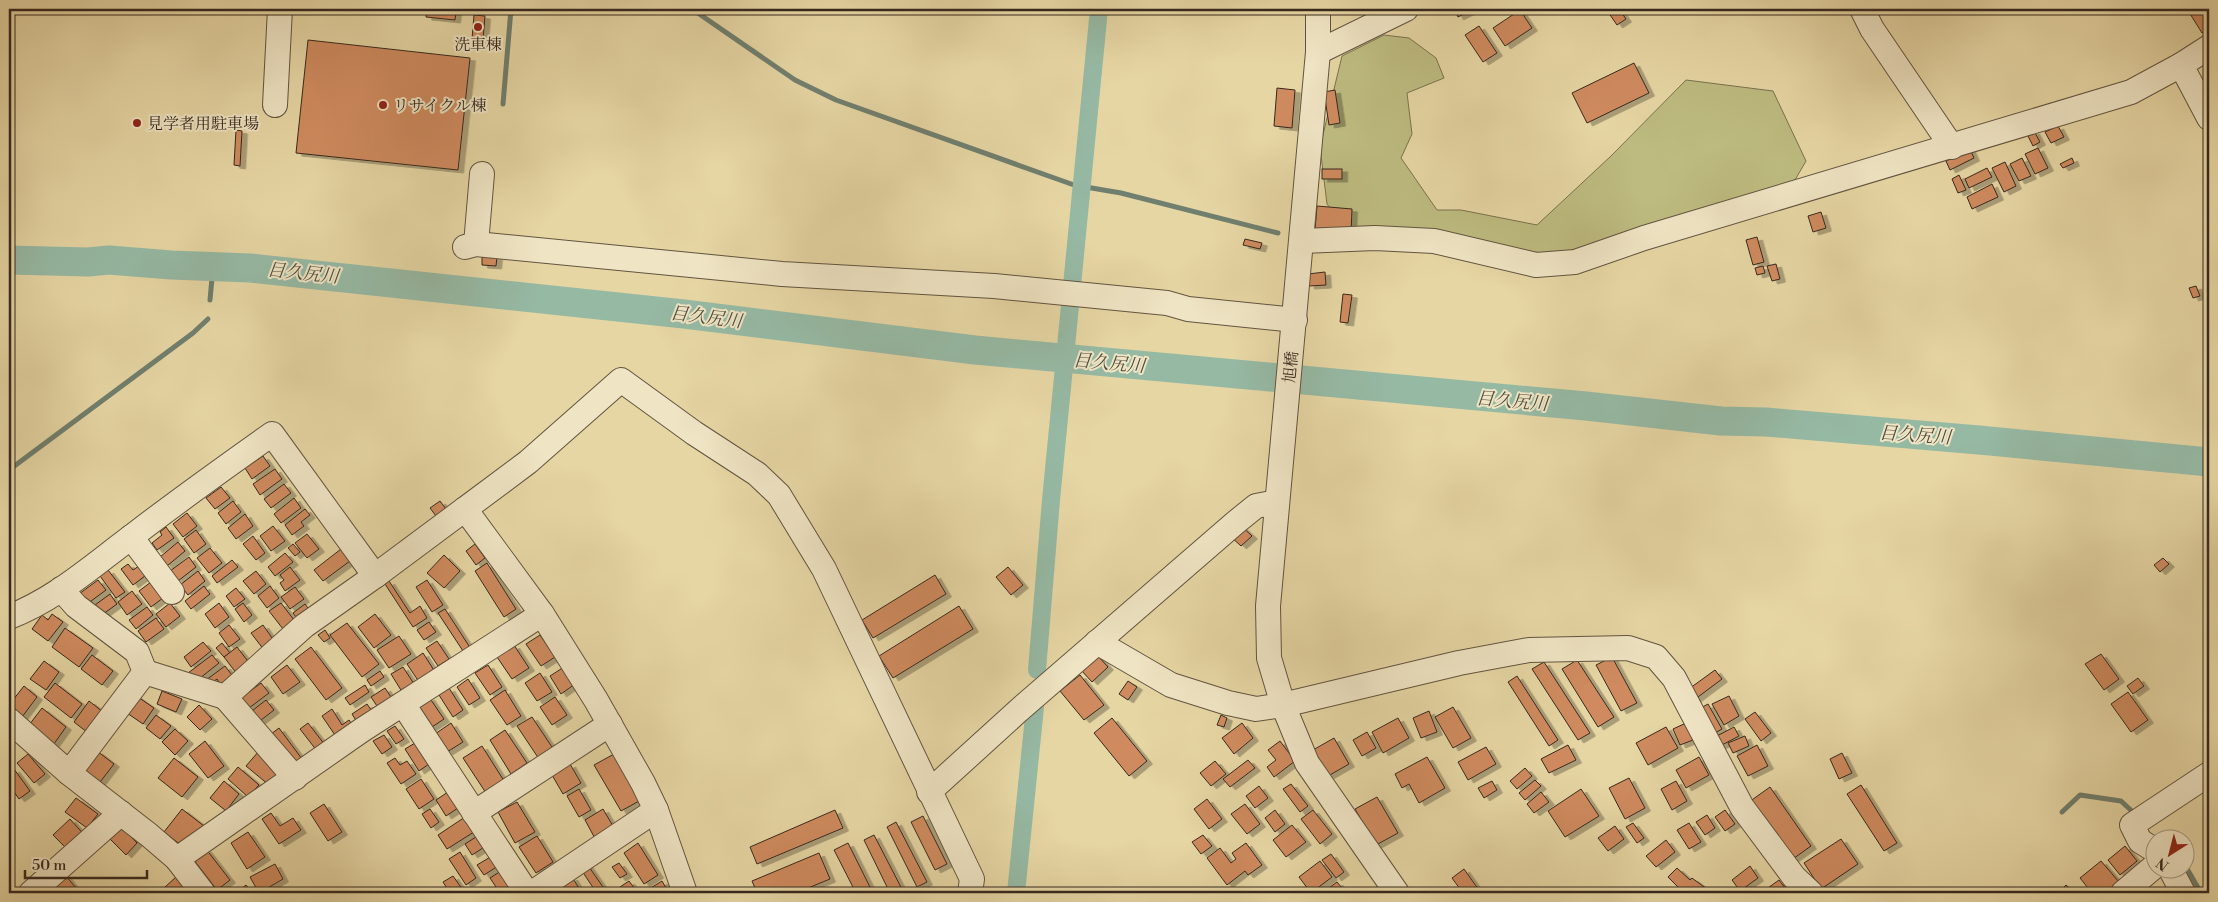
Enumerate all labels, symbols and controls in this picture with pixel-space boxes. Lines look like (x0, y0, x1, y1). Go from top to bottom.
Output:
marker: 洗車棟 (472, 21, 484, 33)
place label: 洗車棟 (454, 35, 502, 55)
place label: リサイクル棟 (393, 96, 487, 116)
marker: リサイクル棟 (377, 99, 389, 111)
place label: 見学者用駐車場 (147, 114, 259, 134)
marker: 見学者用駐車場 (131, 117, 143, 129)
water label: 目久尻川 (266, 258, 342, 289)
water label: 目久尻川 (669, 302, 745, 334)
water label: 目久尻川 (1072, 349, 1148, 378)
street label: 旭橋 (1279, 350, 1303, 384)
water label: 目久尻川 (1475, 387, 1551, 416)
water label: 目久尻川 (1878, 422, 1954, 450)
north arrow (2146, 830, 2196, 880)
scale bar (25, 847, 148, 879)
text: N (2153, 853, 2173, 874)
text: 50 m (32, 856, 66, 875)

